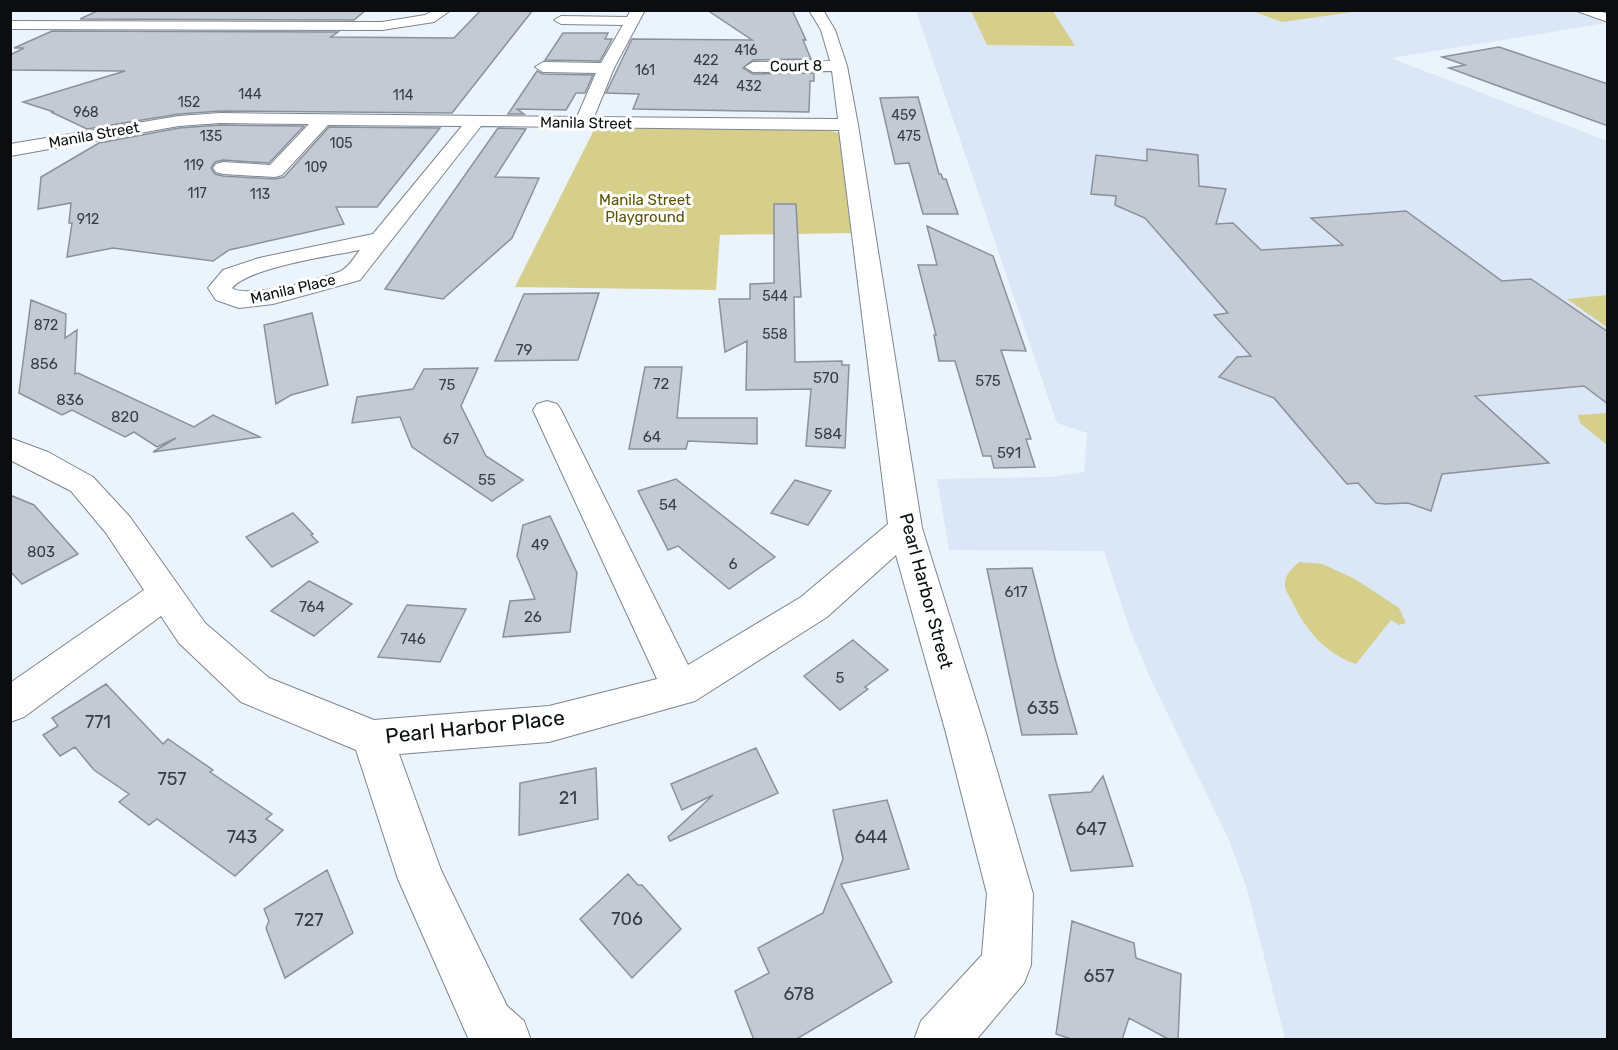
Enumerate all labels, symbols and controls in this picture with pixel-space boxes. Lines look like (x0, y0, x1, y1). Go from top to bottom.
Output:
house number: 416 (735, 42, 757, 59)
house number: 422 (693, 52, 719, 69)
street label: Court 8 (770, 57, 822, 75)
house number: 161 (635, 62, 655, 79)
house number: 424 (693, 72, 719, 89)
house number: 432 (736, 78, 762, 95)
house number: 144 (238, 86, 262, 103)
house number: 114 (393, 87, 414, 104)
house number: 152 (178, 94, 200, 111)
house number: 968 (73, 104, 99, 121)
house number: 459 (891, 107, 917, 124)
street label: Manila Street (540, 113, 632, 133)
street label: Manila Street (47, 118, 141, 152)
house number: 135 (200, 128, 222, 145)
house number: 475 (897, 128, 921, 145)
house number: 105 (329, 135, 353, 152)
house number: 119 (184, 157, 204, 174)
house number: 109 (304, 159, 328, 176)
house number: 117 (187, 185, 207, 202)
house number: 113 (250, 186, 270, 203)
park label: Manila Street Playground (599, 191, 691, 226)
house number: 912 (77, 211, 99, 228)
street label: Manila Place (249, 270, 337, 308)
house number: 544 (762, 288, 788, 305)
house number: 872 (34, 317, 58, 334)
house number: 558 (762, 326, 788, 343)
house number: 79 (516, 341, 532, 359)
house number: 856 (30, 355, 58, 373)
house number: 570 (813, 369, 839, 387)
house number: 575 (975, 372, 1001, 390)
house number: 72 (653, 375, 669, 393)
house number: 75 (439, 376, 455, 394)
house number: 836 (56, 391, 84, 409)
house number: 820 (111, 408, 139, 426)
house number: 584 (814, 425, 842, 443)
house number: 64 (643, 428, 661, 446)
house number: 67 (443, 430, 459, 448)
house number: 591 (997, 444, 1021, 462)
house number: 55 (478, 471, 496, 489)
house number: 54 (659, 496, 677, 514)
street label: Pearl Harbor Street (895, 511, 957, 671)
house number: 49 (531, 536, 549, 554)
house number: 803 (27, 543, 55, 561)
house number: 6 (728, 555, 738, 573)
house number: 617 (1005, 583, 1028, 601)
house number: 764 (299, 598, 325, 616)
house number: 26 (524, 608, 542, 626)
house number: 746 (400, 630, 426, 648)
house number: 5 (836, 669, 845, 687)
house number: 635 (1027, 697, 1059, 719)
street label: Pearl Harbor Place (384, 705, 566, 748)
house number: 771 (85, 711, 111, 733)
house number: 757 (157, 768, 187, 790)
house number: 21 (559, 787, 577, 809)
house number: 647 (1076, 818, 1106, 840)
house number: 743 (227, 826, 257, 848)
house number: 644 (854, 826, 888, 848)
house number: 706 (611, 908, 643, 930)
house number: 727 (294, 909, 324, 931)
house number: 657 (1084, 965, 1114, 987)
house number: 678 (784, 983, 814, 1005)

